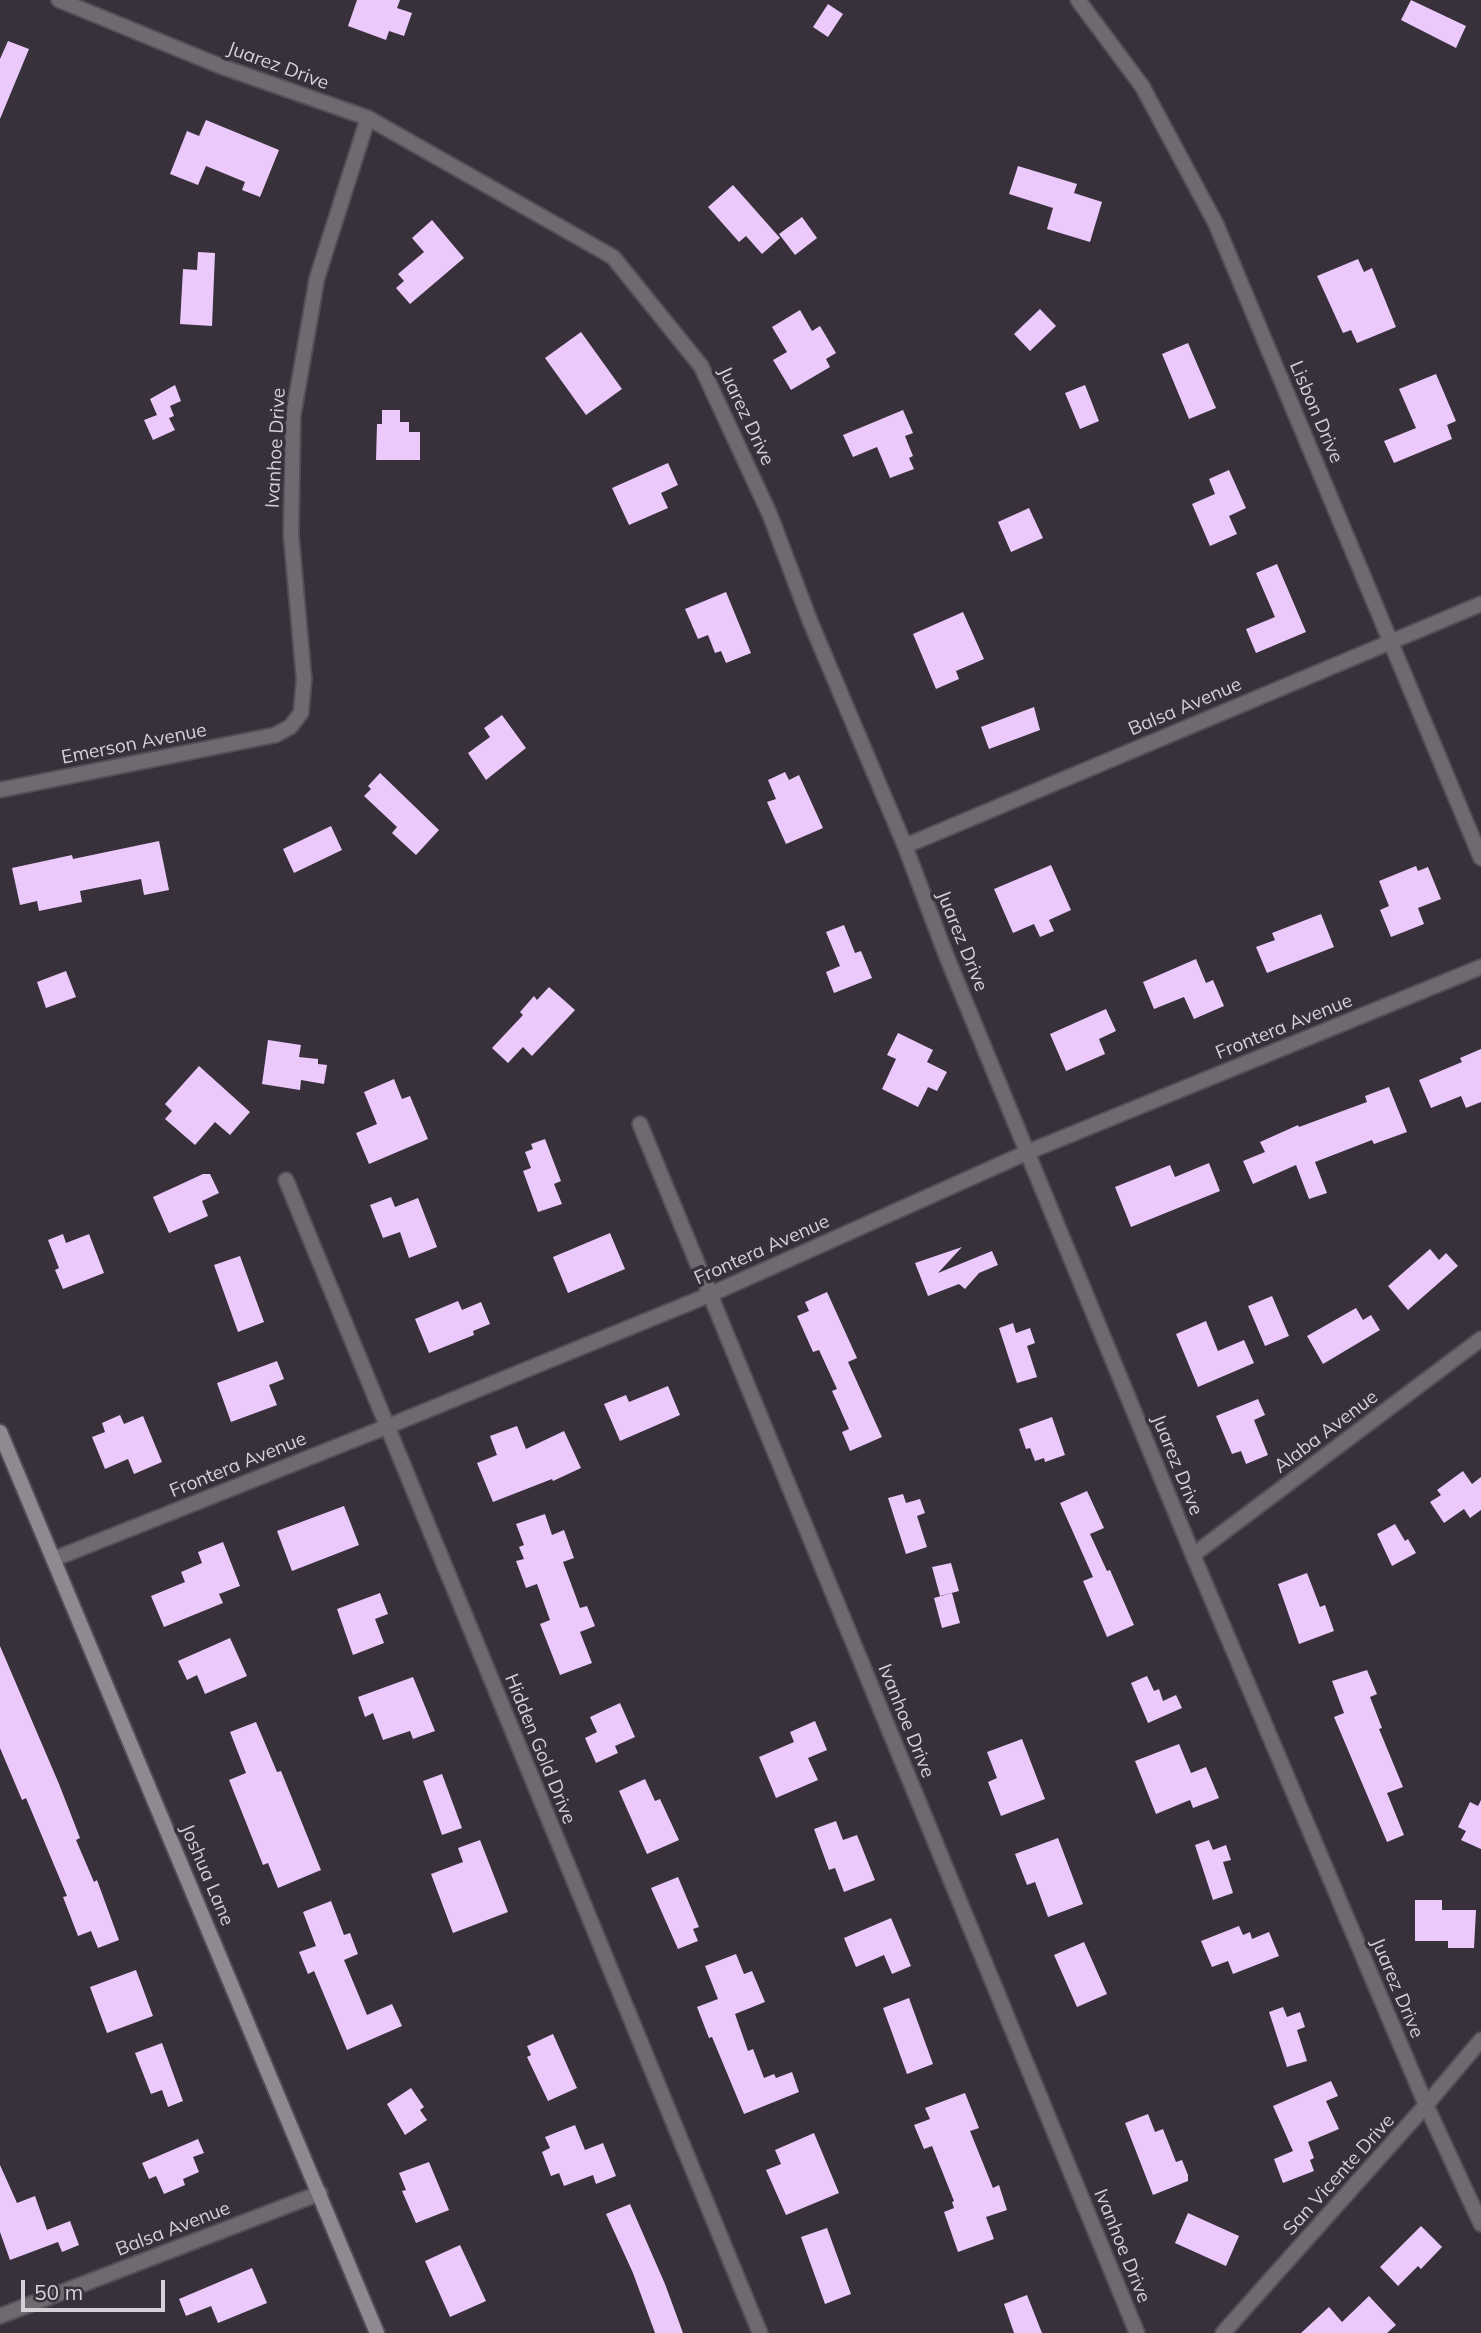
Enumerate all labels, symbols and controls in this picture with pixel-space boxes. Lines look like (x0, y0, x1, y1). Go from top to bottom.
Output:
street label: Juarez Drive (224, 37, 332, 95)
street label: Lisbon Drive (1284, 358, 1348, 466)
street label: Juarez Drive (713, 363, 779, 469)
street label: Ivanhoe Drive (261, 387, 291, 509)
street label: Balsa Avenue (1125, 673, 1245, 741)
street label: Emerson Avenue (59, 719, 209, 769)
street label: Juarez Drive (932, 887, 992, 995)
street label: Frontera Avenue (1212, 989, 1356, 1065)
street label: Frontera Avenue (691, 1210, 833, 1290)
street label: Alaba Avenue (1270, 1386, 1382, 1478)
street label: Juarez Drive (1147, 1411, 1207, 1519)
street label: Frontera Avenue (166, 1427, 310, 1503)
street label: Ivanhoe Drive (873, 1661, 939, 1781)
street label: Hidden Gold Drive (499, 1671, 581, 1827)
street label: Joshua Lane (175, 1821, 239, 1929)
street label: Juarez Drive (1366, 1935, 1428, 2041)
street label: San Vicente Drive (1278, 2110, 1400, 2240)
street label: Ivanhoe Drive (1089, 2186, 1155, 2306)
street label: Balsa Avenue (113, 2197, 233, 2261)
scale bar (24, 2266, 168, 2310)
text: 50 m (34, 2279, 83, 2305)

